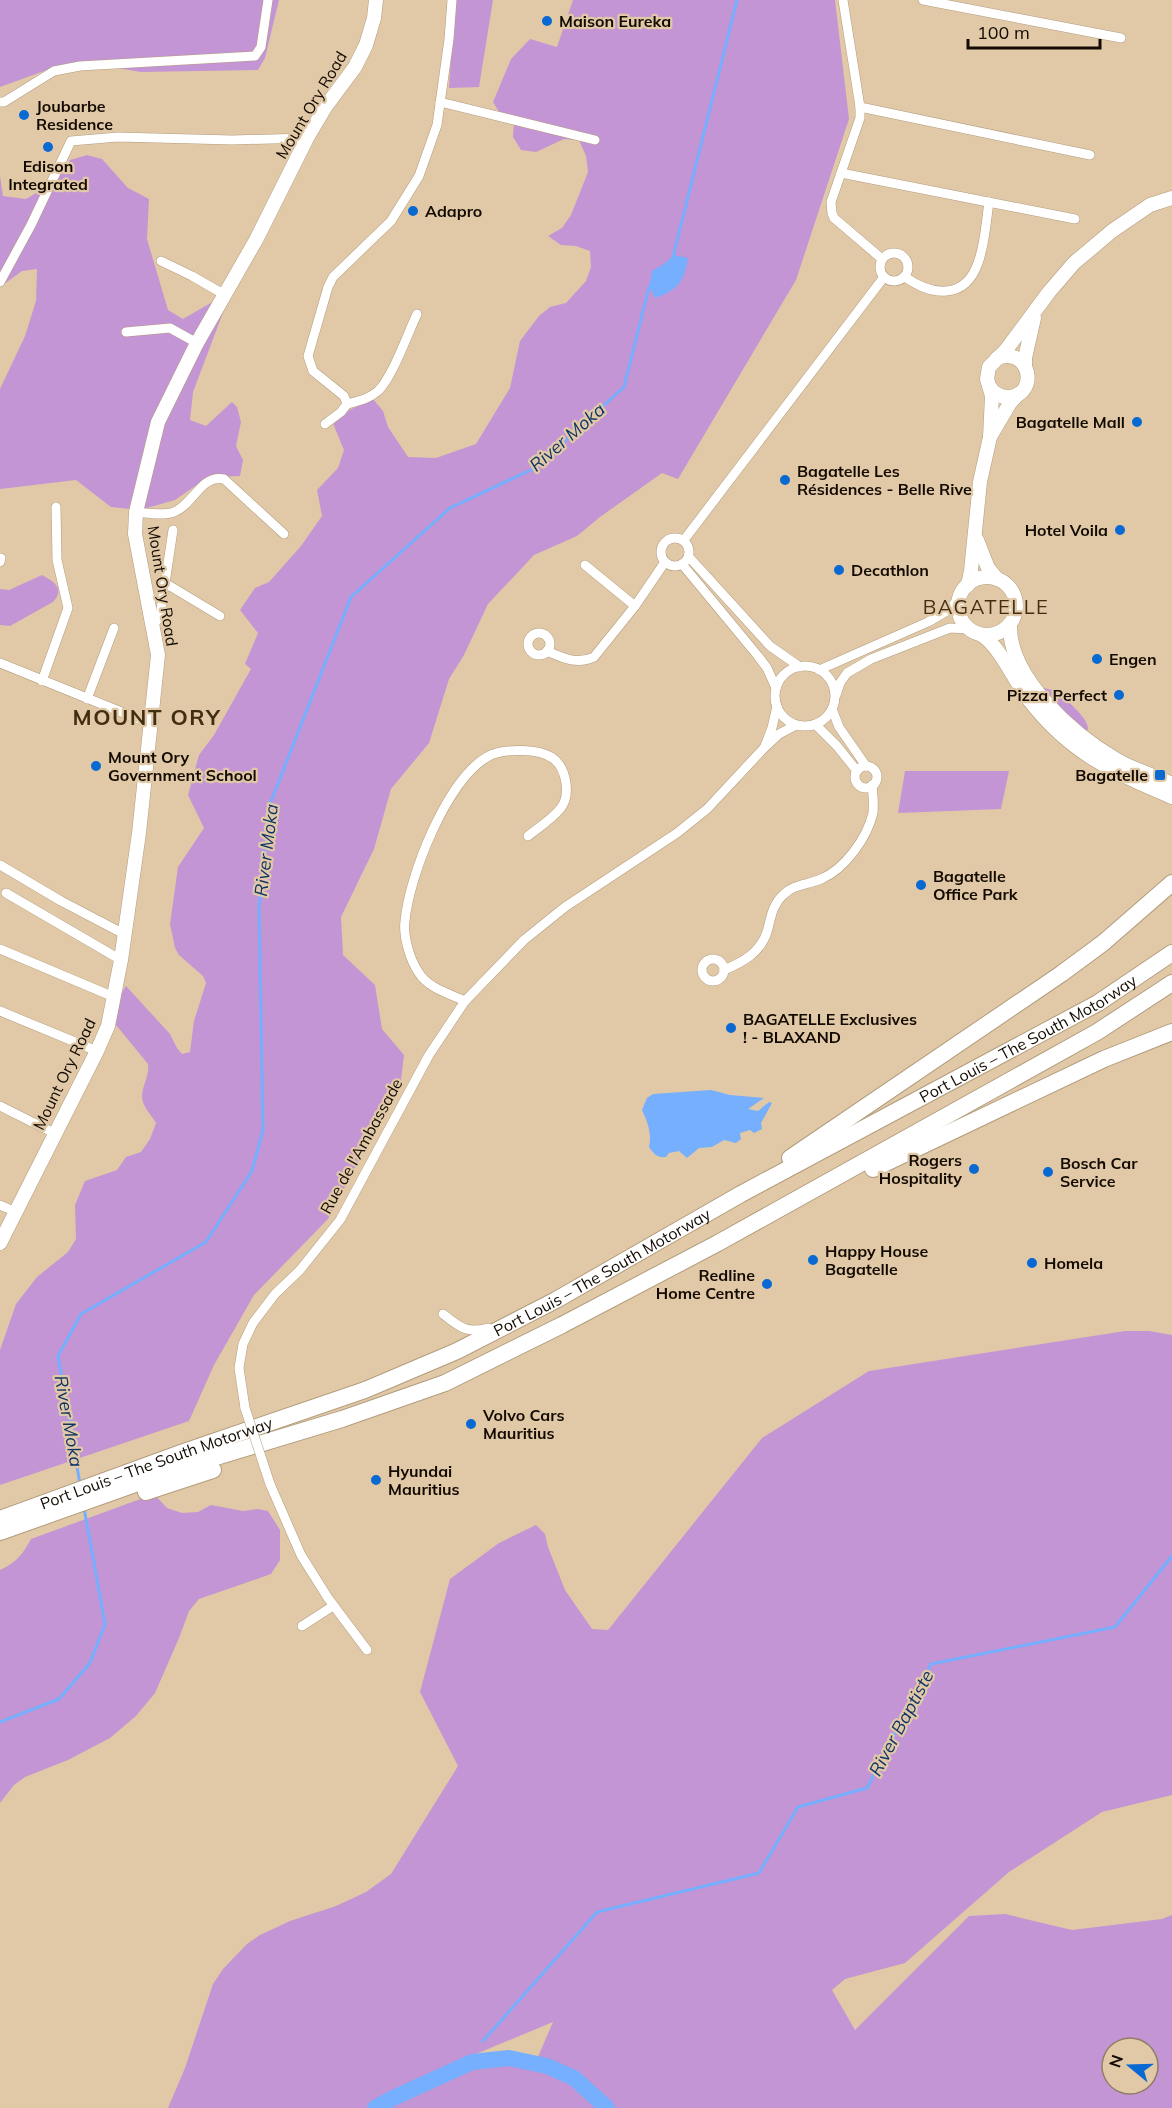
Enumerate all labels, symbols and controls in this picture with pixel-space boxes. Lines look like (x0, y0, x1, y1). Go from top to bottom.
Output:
place label: Maison Eureka (559, 11, 671, 31)
scale bar (968, 12, 1100, 50)
marker: Maison Eureka (540, 14, 554, 28)
text: 100 m (977, 21, 1030, 44)
street label: Mount Ory Road (271, 48, 351, 162)
place label: Joubarbe Residence (36, 96, 113, 134)
marker: Joubarbe Residence (17, 108, 31, 122)
marker: Edison Integrated (41, 140, 55, 154)
place label: Edison Integrated (8, 156, 88, 194)
place label: Adapro (425, 201, 482, 221)
marker: Adapro (406, 204, 420, 218)
water label: River Moka (524, 398, 610, 476)
place label: Bagatelle Mall (1016, 412, 1125, 432)
marker: Bagatelle Mall (1130, 415, 1144, 429)
place label: Bagatelle Les Résidences - Belle Rive (797, 461, 972, 499)
marker: Bagatelle Les Résidences - Belle Rive (778, 473, 792, 487)
place label: Hotel Voila (1025, 520, 1108, 540)
marker: Hotel Voila (1113, 523, 1127, 537)
street label: Mount Ory Road (144, 524, 182, 648)
place label: Decathlon (851, 560, 929, 580)
marker: Decathlon (832, 563, 846, 577)
district label: BAGATELLE (923, 594, 1049, 619)
place label: Engen (1109, 649, 1157, 669)
marker: Engen (1090, 652, 1104, 666)
place label: Pizza Perfect (1007, 685, 1107, 705)
marker: Pizza Perfect (1112, 688, 1126, 702)
district label: MOUNT ORY (73, 703, 221, 731)
place label: Mount Ory Government School (108, 747, 257, 785)
marker: Mount Ory Government School (89, 759, 103, 773)
place label: Bagatelle (1075, 765, 1148, 785)
marker: Bagatelle (1153, 768, 1167, 782)
water label: River Moka (249, 802, 283, 898)
place label: Bagatelle Office Park (933, 866, 1019, 904)
marker: Bagatelle Office Park (914, 878, 928, 892)
street label: Port Louis – The South Motorway (916, 970, 1141, 1107)
place label: BAGATELLE Exclusives ! - BLAXAND (743, 1009, 917, 1047)
street label: Mount Ory Road (28, 1015, 100, 1133)
marker: BAGATELLE Exclusives ! - BLAXAND (724, 1021, 738, 1035)
street label: Rue de l'Ambassade (315, 1075, 407, 1217)
place label: Rogers Hospitality (879, 1150, 962, 1188)
place label: Bosch Car Service (1060, 1153, 1138, 1191)
marker: Rogers Hospitality (967, 1162, 981, 1176)
marker: Bosch Car Service (1041, 1165, 1055, 1179)
street label: Port Louis – The South Motorway (490, 1203, 714, 1341)
place label: Happy House Bagatelle (825, 1241, 928, 1279)
marker: Happy House Bagatelle (806, 1253, 820, 1267)
place label: Homela (1044, 1253, 1103, 1273)
marker: Homela (1025, 1256, 1039, 1270)
place label: Redline Home Centre (656, 1265, 755, 1303)
marker: Redline Home Centre (760, 1277, 774, 1291)
water label: River Moka (50, 1373, 88, 1469)
place label: Volvo Cars Mauritius (482, 1405, 564, 1443)
street label: Port Louis – The South Motorway (37, 1412, 276, 1514)
marker: Volvo Cars Mauritius (464, 1417, 478, 1431)
place label: Hyundai Mauritius (388, 1461, 460, 1499)
marker: Hyundai Mauritius (369, 1473, 383, 1487)
water label: River Baptiste (864, 1666, 939, 1780)
north arrow (1100, 2036, 1160, 2096)
text: N (1104, 2052, 1127, 2070)

